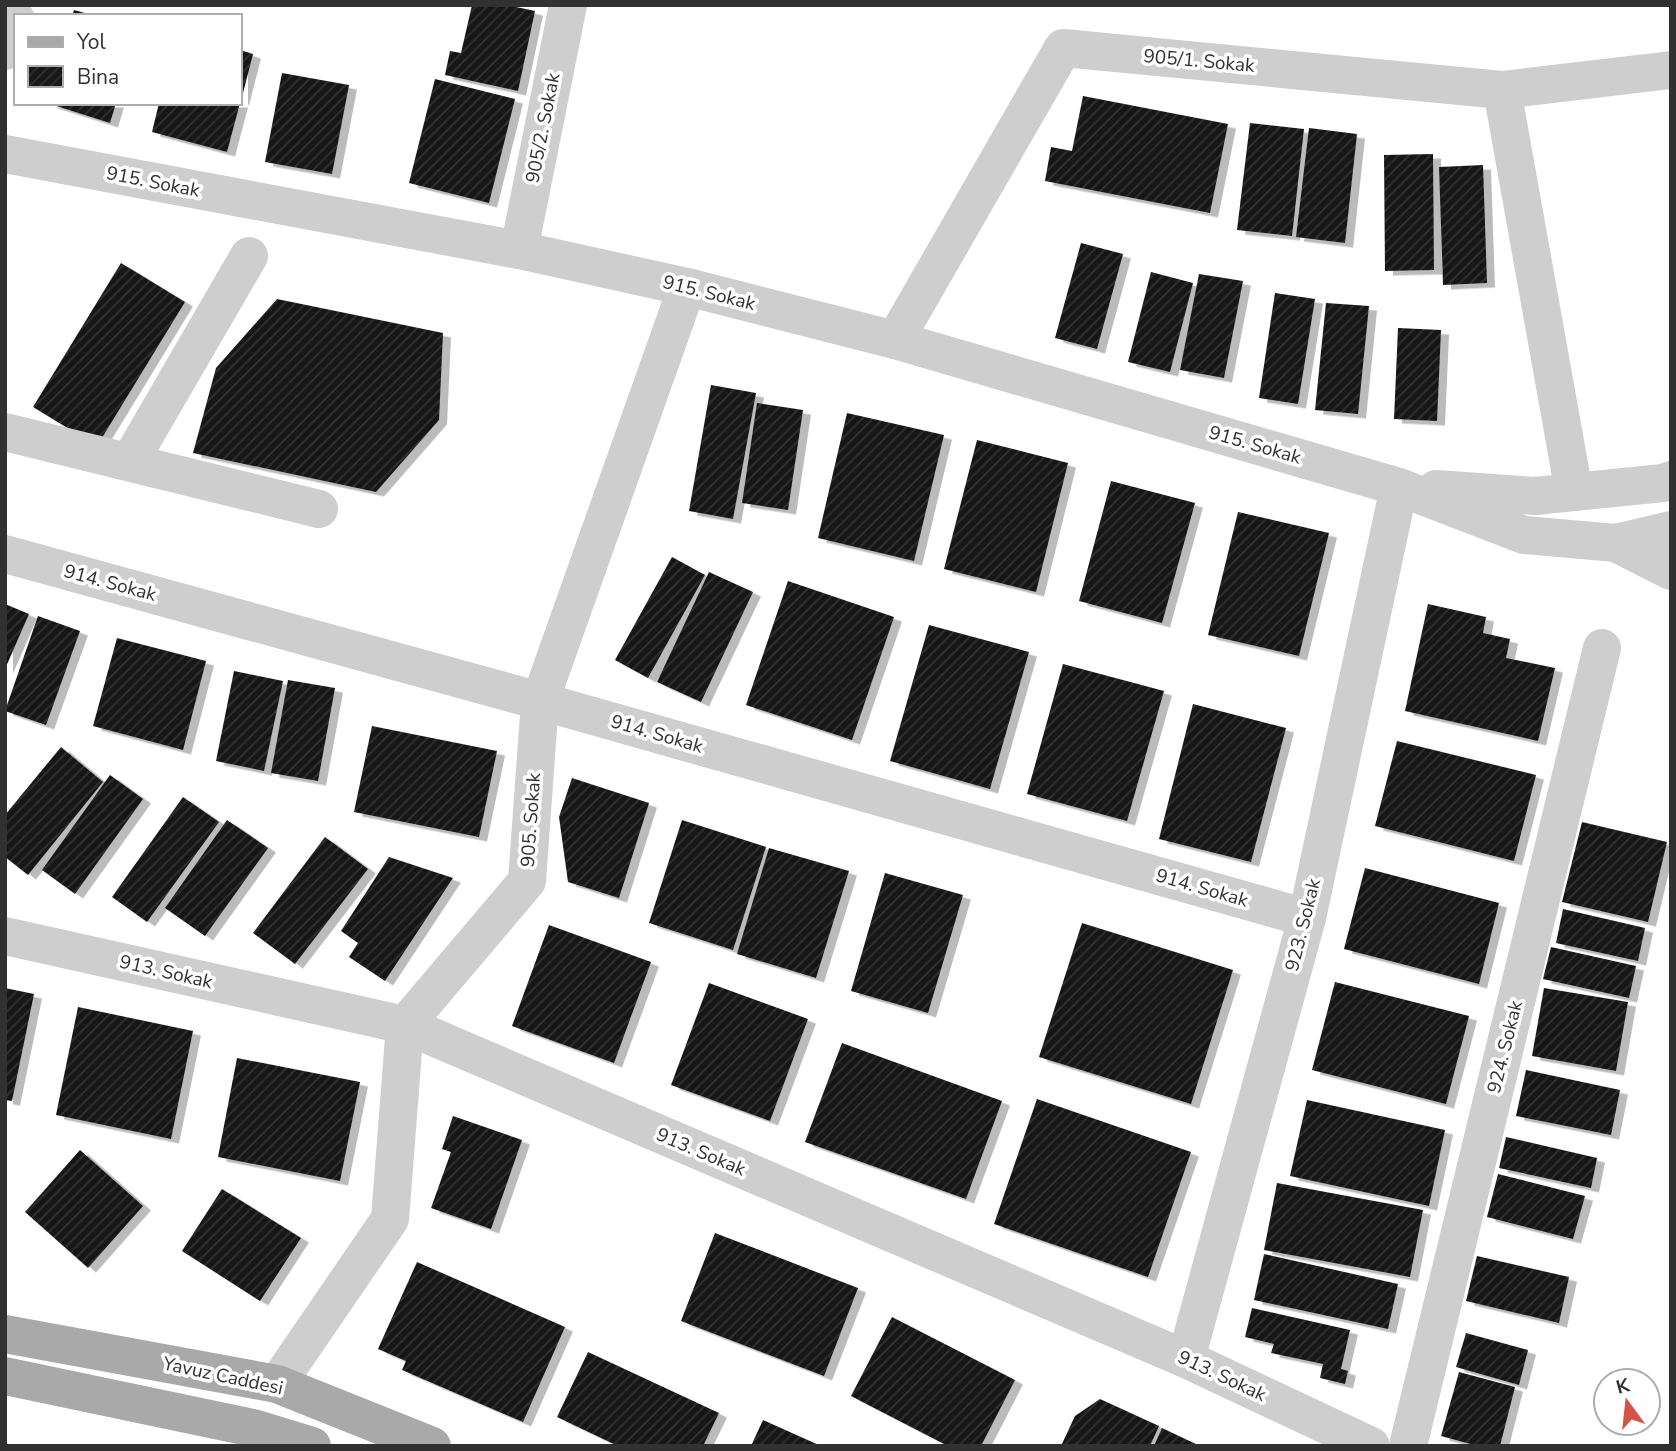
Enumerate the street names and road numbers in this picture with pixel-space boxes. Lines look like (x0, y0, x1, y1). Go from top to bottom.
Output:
street label: 905/1. Sokak (1142, 43, 1256, 79)
street label: 905/2. Sokak (520, 70, 566, 185)
street label: 915. Sokak (104, 160, 202, 204)
street label: 915. Sokak (660, 269, 759, 317)
street label: 915. Sokak (1206, 419, 1305, 471)
street label: 914. Sokak (61, 558, 160, 608)
street label: 914. Sokak (608, 708, 707, 760)
street label: 905. Sokak (515, 771, 547, 868)
street label: 914. Sokak (1153, 862, 1252, 914)
street label: 923. Sokak (1279, 875, 1327, 974)
street label: 913. Sokak (117, 949, 216, 995)
street label: 924. Sokak (1481, 997, 1529, 1096)
street label: 913. Sokak (652, 1122, 750, 1183)
street label: 913. Sokak (1174, 1344, 1271, 1408)
street label: Yavuz Caddesi (159, 1350, 286, 1401)

